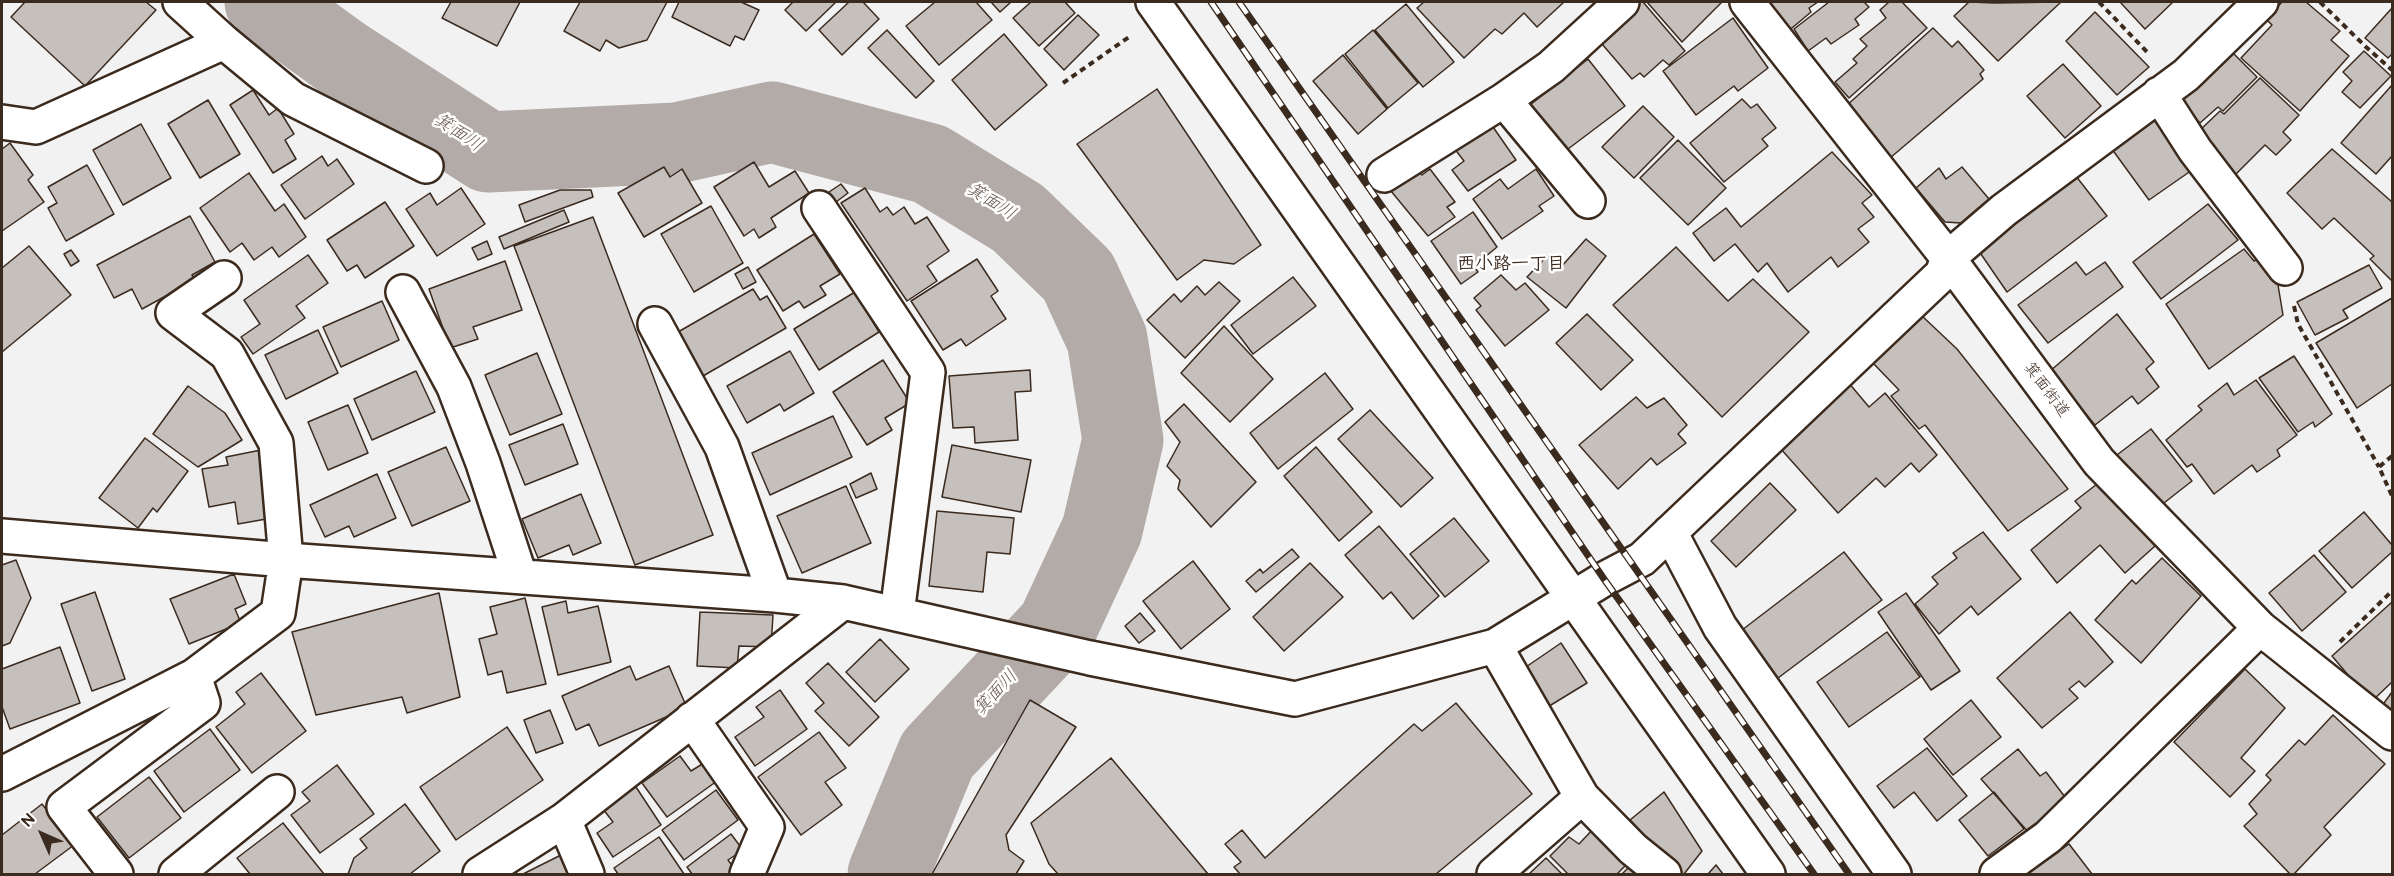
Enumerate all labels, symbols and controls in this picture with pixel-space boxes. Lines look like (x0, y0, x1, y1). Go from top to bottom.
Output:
water label: 箕面川 (429, 109, 487, 157)
water label: 箕面川 (962, 179, 1020, 225)
district label: 西小路一丁目 (1457, 253, 1565, 275)
street label: 箕面街道 (2019, 359, 2073, 421)
water label: 箕面川 (970, 666, 1022, 720)
north arrow (12, 804, 72, 864)
text: N (18, 810, 40, 832)

